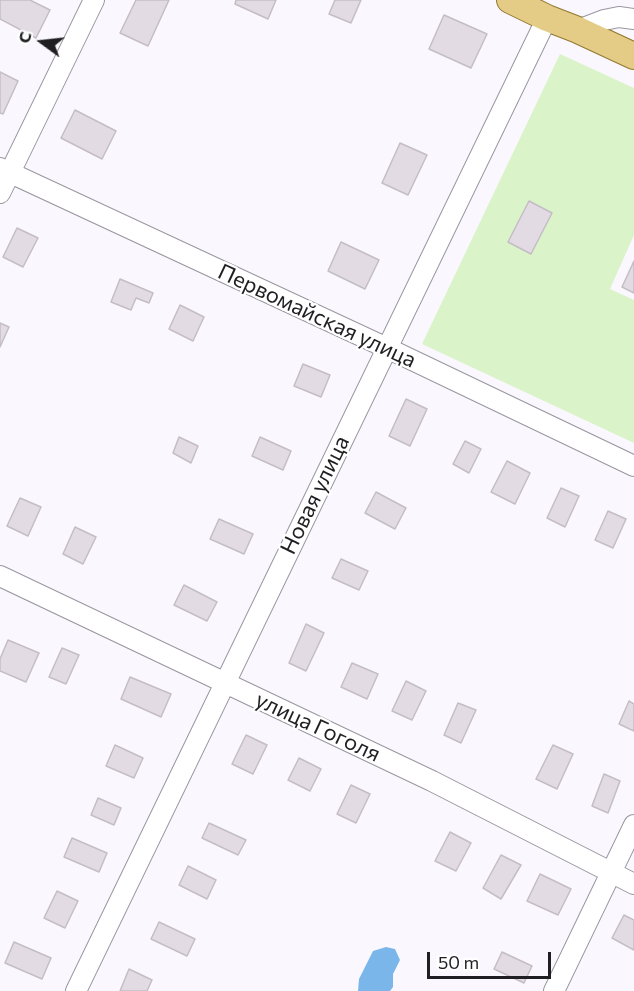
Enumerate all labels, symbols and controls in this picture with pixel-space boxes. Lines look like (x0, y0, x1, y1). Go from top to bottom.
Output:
north arrow (12, 12, 72, 72)
text: С (14, 29, 35, 45)
street label: Первомайская улица (214, 259, 420, 373)
street label: Новая улица (275, 431, 355, 559)
street label: улица Гоголя (251, 687, 385, 767)
scale bar (430, 940, 554, 978)
text: 50 m (438, 951, 479, 973)

